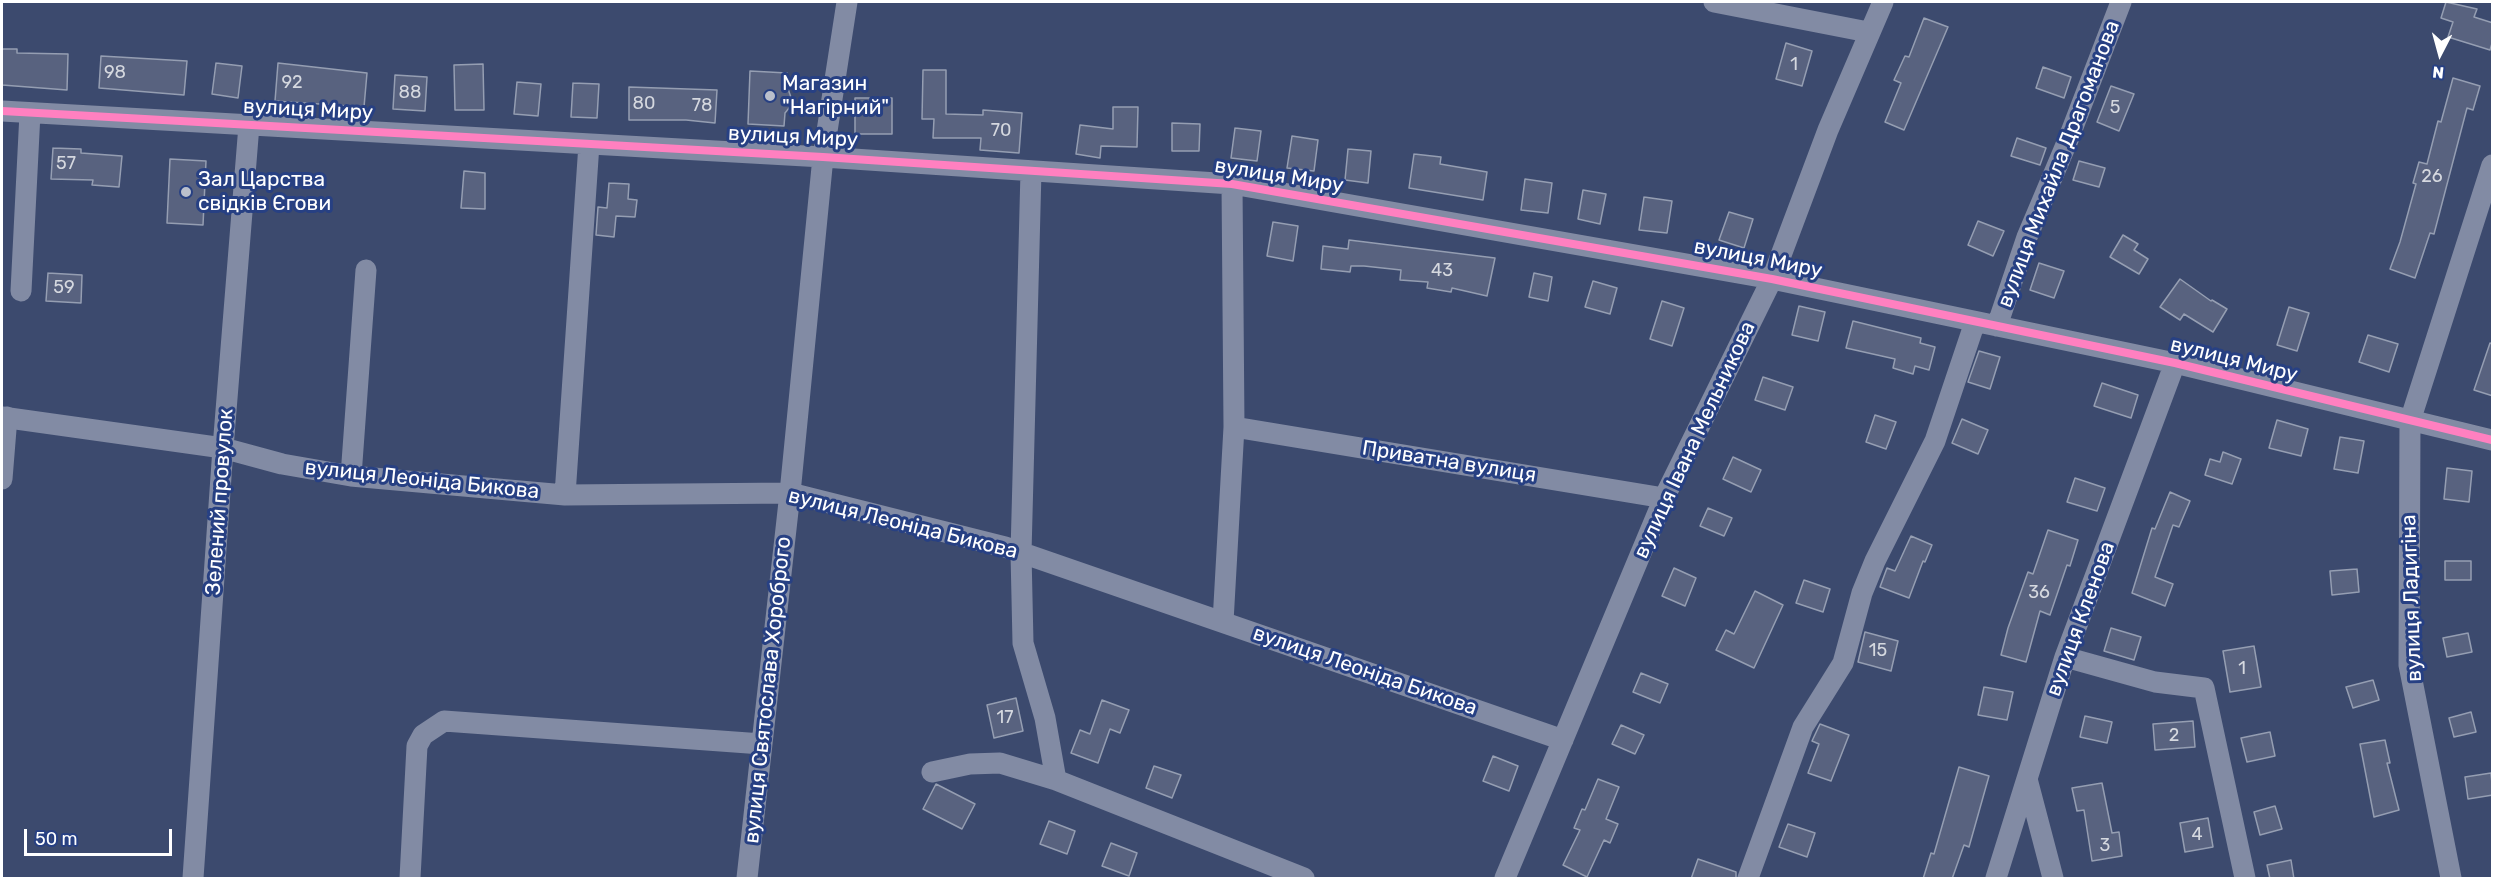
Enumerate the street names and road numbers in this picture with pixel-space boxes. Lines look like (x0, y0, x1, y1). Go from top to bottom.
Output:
street label: вулиця Михайла Драгоманова (1993, 17, 2125, 311)
street label: вулиця Миру (242, 94, 374, 126)
street label: вулиця Миру (727, 121, 859, 153)
street label: вулиця Миру (1213, 153, 1345, 199)
street label: вулиця Миру (1692, 234, 1824, 284)
street label: вулиця Івана Мельникова (1629, 317, 1761, 563)
street label: вулиця Миру (2168, 332, 2300, 388)
street label: Зелений провулок (201, 408, 239, 596)
street label: Приватна вулиця (1360, 436, 1538, 488)
street label: вулиця Леоніда Бикова (304, 455, 540, 505)
street label: вулиця Леоніда Бикова (786, 483, 1020, 565)
street label: вулиця Ладигіна (2396, 514, 2428, 682)
street label: вулиця Святослава Хороброго (739, 535, 797, 845)
street label: вулиця Кленова (2041, 538, 2121, 700)
street label: вулиця Леоніда Бикова (1250, 621, 1480, 721)

